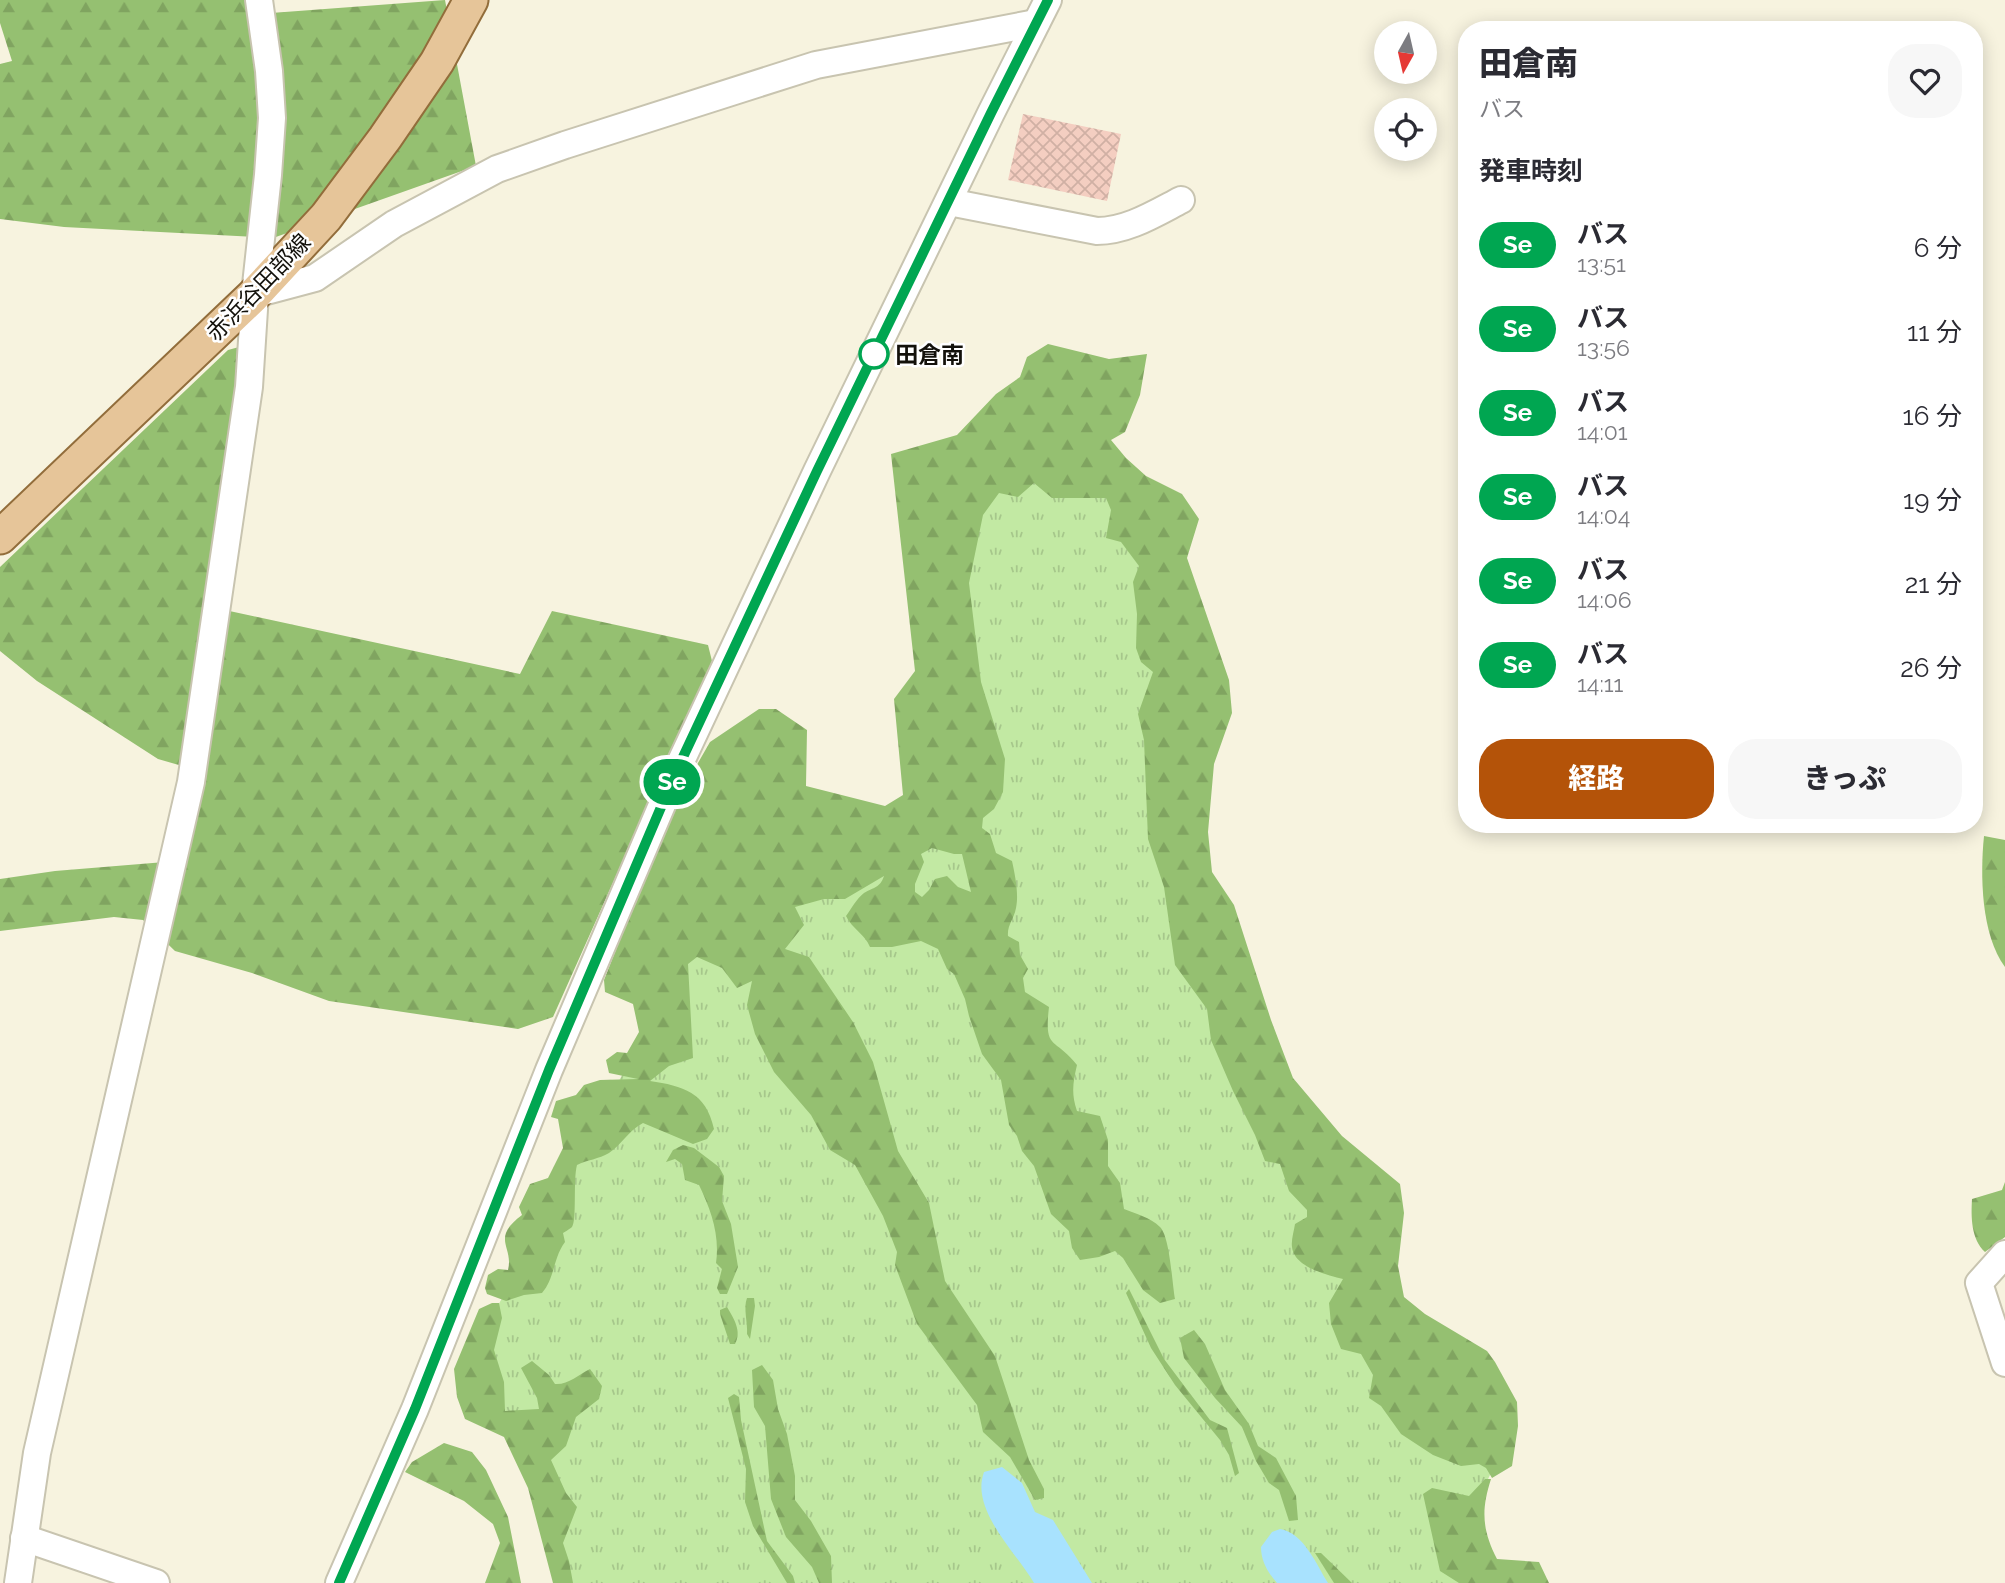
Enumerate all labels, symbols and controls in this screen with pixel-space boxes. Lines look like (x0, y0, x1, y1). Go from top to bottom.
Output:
north arrow (1374, 21, 1437, 84)
map controls (1374, 21, 1437, 161)
text: 田倉南 (1479, 44, 1578, 83)
button: heart (1888, 44, 1962, 118)
text: バス (1479, 95, 1525, 122)
button: locate (1374, 98, 1437, 161)
text: 発車時刻 (1479, 156, 1583, 186)
text: バス (1577, 219, 1629, 249)
street label: 赤浜谷田部線 (200, 228, 316, 346)
text: Se (1503, 230, 1532, 259)
text: 6 分 (1914, 233, 1962, 263)
text: 13:51 (1577, 250, 1626, 277)
text: バス (1577, 303, 1629, 333)
text: Se (1503, 314, 1532, 343)
text: 11 分 (1907, 317, 1962, 347)
text: 13:56 (1577, 334, 1630, 361)
marker: 田倉南 (859, 339, 889, 369)
place label: 田倉南 (895, 341, 964, 368)
text: バス (1577, 387, 1629, 417)
text: Se (1503, 398, 1532, 427)
text: 16 分 (1903, 401, 1962, 431)
text: 14:01 (1577, 418, 1628, 445)
text: バス (1577, 471, 1629, 501)
text: Se (1503, 482, 1532, 511)
text: 19 分 (1903, 485, 1962, 515)
text: 14:04 (1577, 502, 1630, 529)
text: バス (1577, 555, 1629, 585)
text: Se (1503, 566, 1532, 595)
text: 21 分 (1905, 569, 1962, 599)
text: 14:06 (1577, 586, 1632, 613)
text: バス (1577, 639, 1629, 669)
text: Se (1503, 650, 1532, 679)
text: 26 分 (1900, 653, 1962, 683)
text: 14:11 (1577, 670, 1623, 697)
button: 経路 (1479, 739, 1714, 819)
button: きっぷ (1728, 739, 1962, 819)
line badge: Se (640, 759, 704, 805)
text: Se (657, 767, 687, 796)

